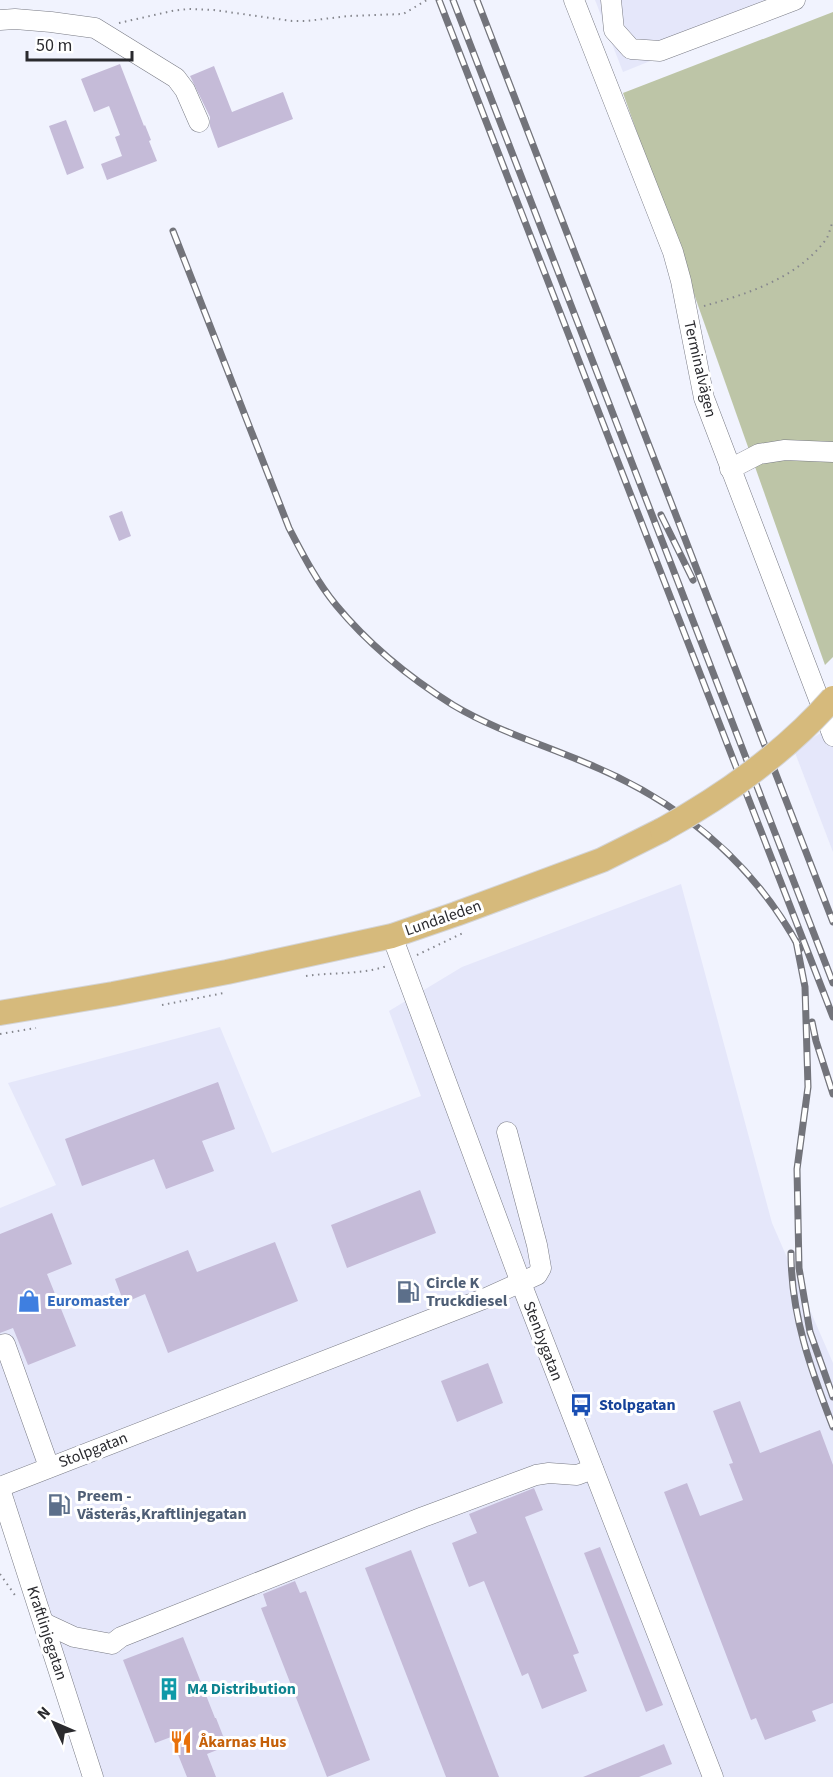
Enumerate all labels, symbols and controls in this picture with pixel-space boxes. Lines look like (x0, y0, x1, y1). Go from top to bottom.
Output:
scale bar (27, 24, 132, 62)
text: 50 m (36, 33, 72, 58)
street label: Terminalvägen (678, 318, 722, 420)
street label: Lundaleden (402, 895, 484, 941)
place label: Circle K Truckdiesel (426, 1272, 508, 1312)
fuel station icon: Circle K Truckdiesel (395, 1279, 421, 1305)
shop icon: Euromaster (16, 1288, 42, 1314)
place label: Euromaster (47, 1290, 130, 1312)
street label: Stenbygatan (518, 1298, 568, 1384)
bus stop icon: Stolpgatan (568, 1392, 594, 1418)
place label: Stolpgatan (599, 1394, 676, 1416)
street label: Stolpgatan (55, 1427, 131, 1473)
place label: Preem - Västerås,Kraftlinjegatan (76, 1485, 247, 1525)
fuel station icon: Preem - Västerås,Kraftlinjegatan (46, 1492, 72, 1518)
street label: Kraftlinjegatan (21, 1583, 73, 1683)
building icon: M4 Distribution (156, 1676, 182, 1702)
place label: M4 Distribution (187, 1678, 296, 1700)
north arrow (24, 1693, 84, 1753)
text: N (32, 1702, 56, 1725)
restaurant icon: Åkarnas Hus (168, 1729, 194, 1755)
place label: Åkarnas Hus (198, 1731, 286, 1753)

